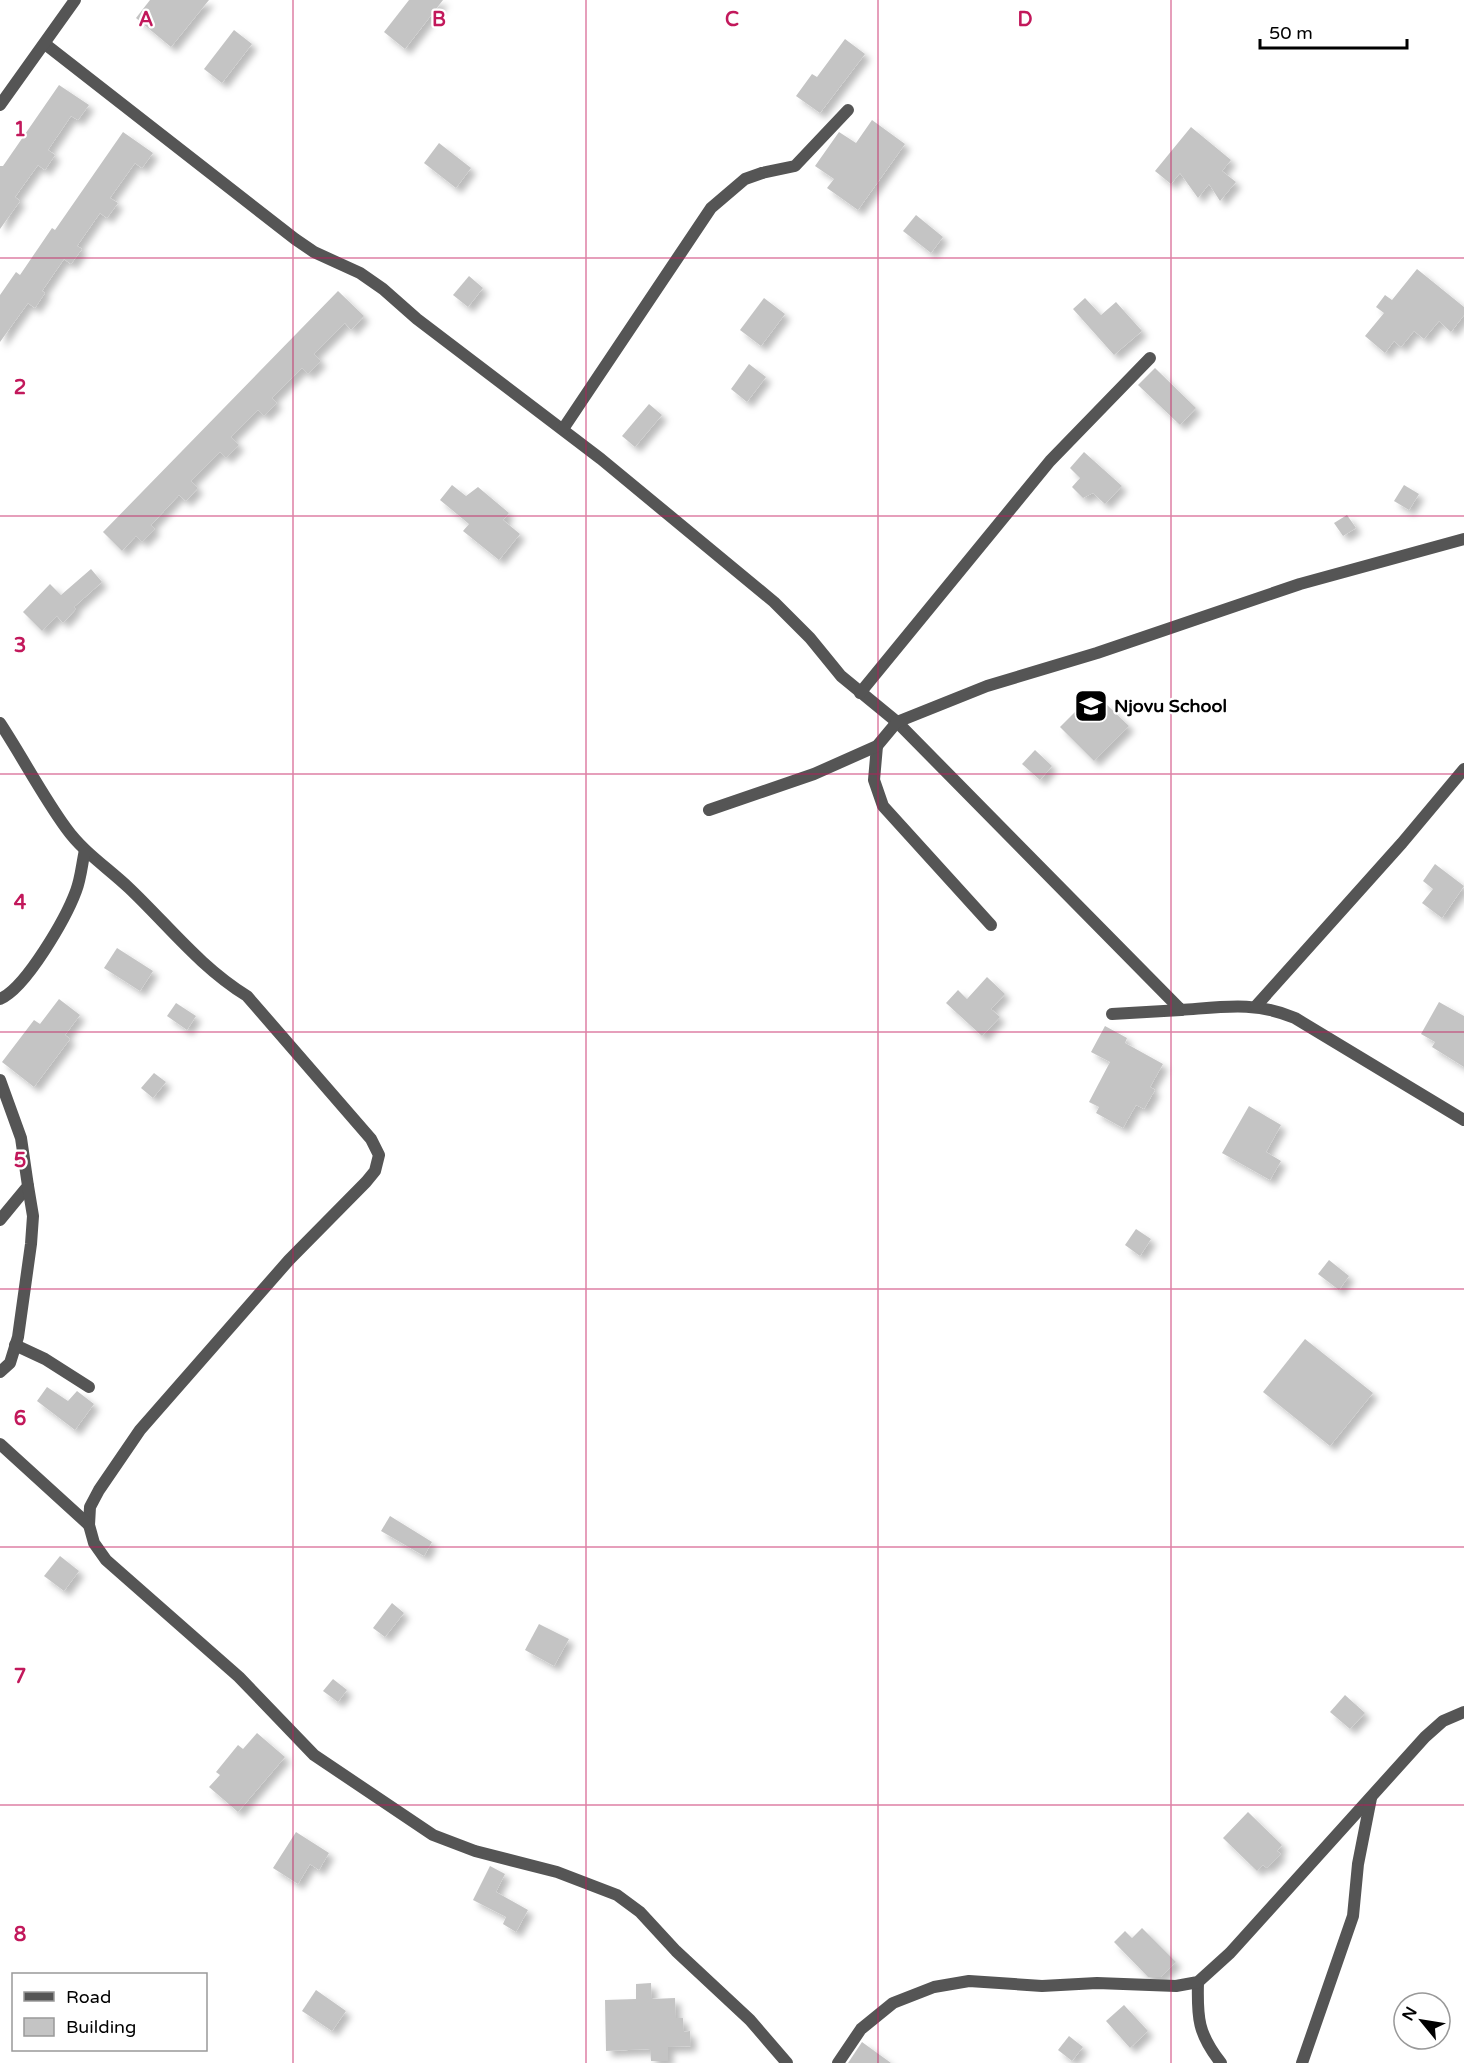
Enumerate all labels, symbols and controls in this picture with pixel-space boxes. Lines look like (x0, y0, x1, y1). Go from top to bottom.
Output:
text: A (139, 8, 154, 32)
text: B (432, 8, 446, 32)
text: C (725, 8, 739, 32)
text: D (1017, 8, 1033, 32)
scale bar (1260, 12, 1407, 50)
text: 50 m (1269, 22, 1313, 44)
text: 1 (14, 118, 26, 142)
text: 2 (14, 376, 26, 400)
text: 3 (14, 634, 26, 658)
school or university icon: Njovu School (1073, 688, 1109, 724)
place label: Njovu School (1114, 695, 1227, 717)
text: 4 (14, 891, 27, 915)
text: 5 (14, 1149, 26, 1173)
text: 6 (14, 1407, 26, 1431)
text: 7 (14, 1665, 26, 1689)
text: 8 (14, 1923, 26, 1947)
legend (12, 1973, 207, 2051)
text: Road (66, 1986, 111, 2008)
north arrow (1392, 1991, 1452, 2051)
text: N (1398, 2003, 1422, 2025)
text: Building (66, 2016, 136, 2038)

